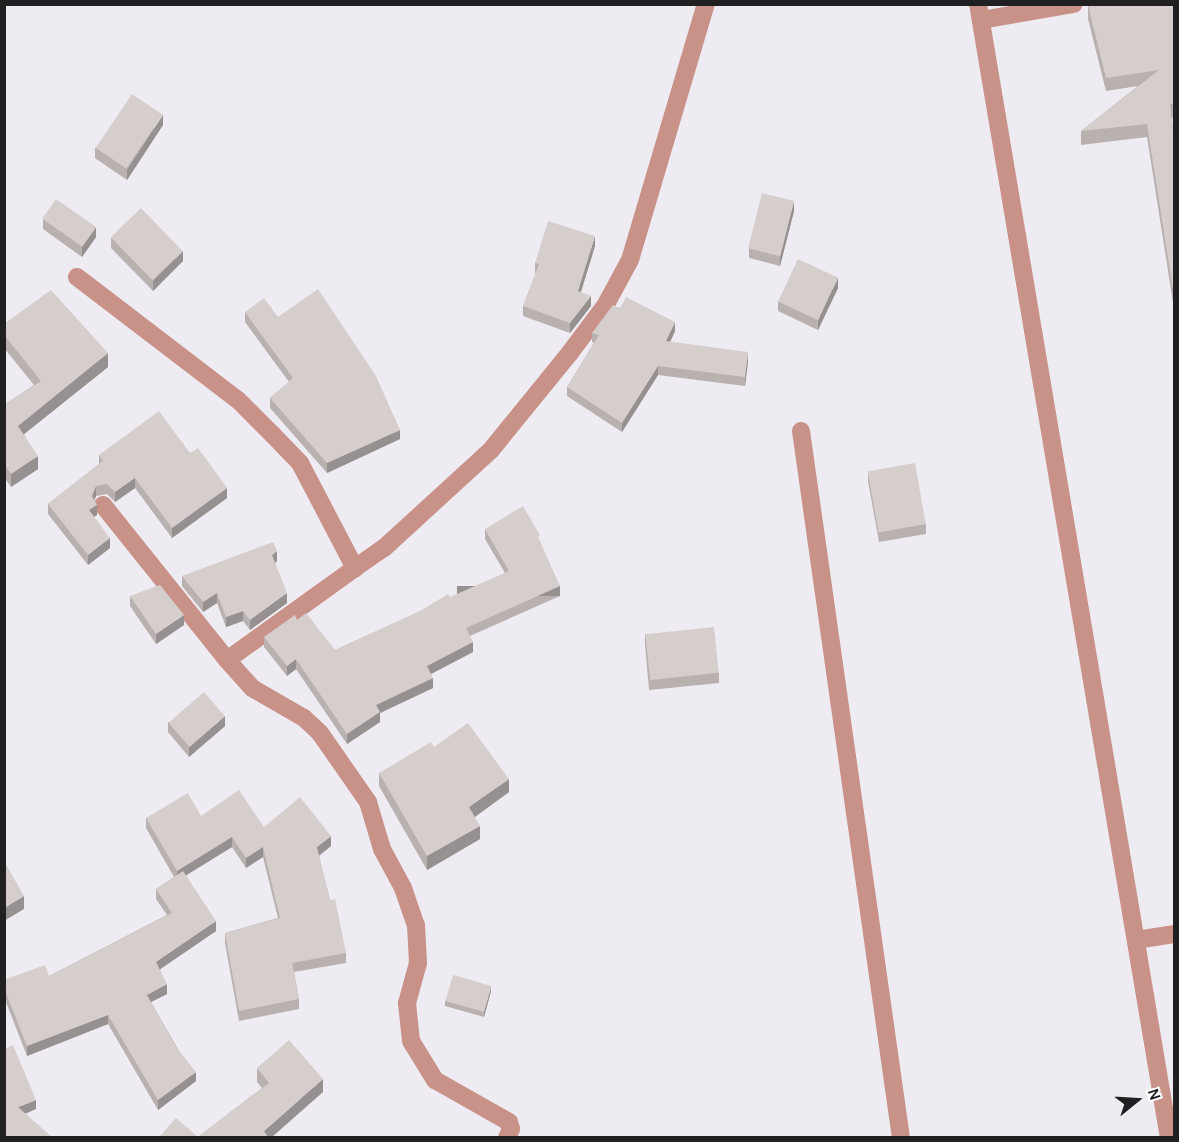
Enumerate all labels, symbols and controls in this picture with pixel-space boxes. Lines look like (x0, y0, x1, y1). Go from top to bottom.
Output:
north arrow (1107, 1070, 1167, 1130)
text: N (1144, 1086, 1165, 1103)

